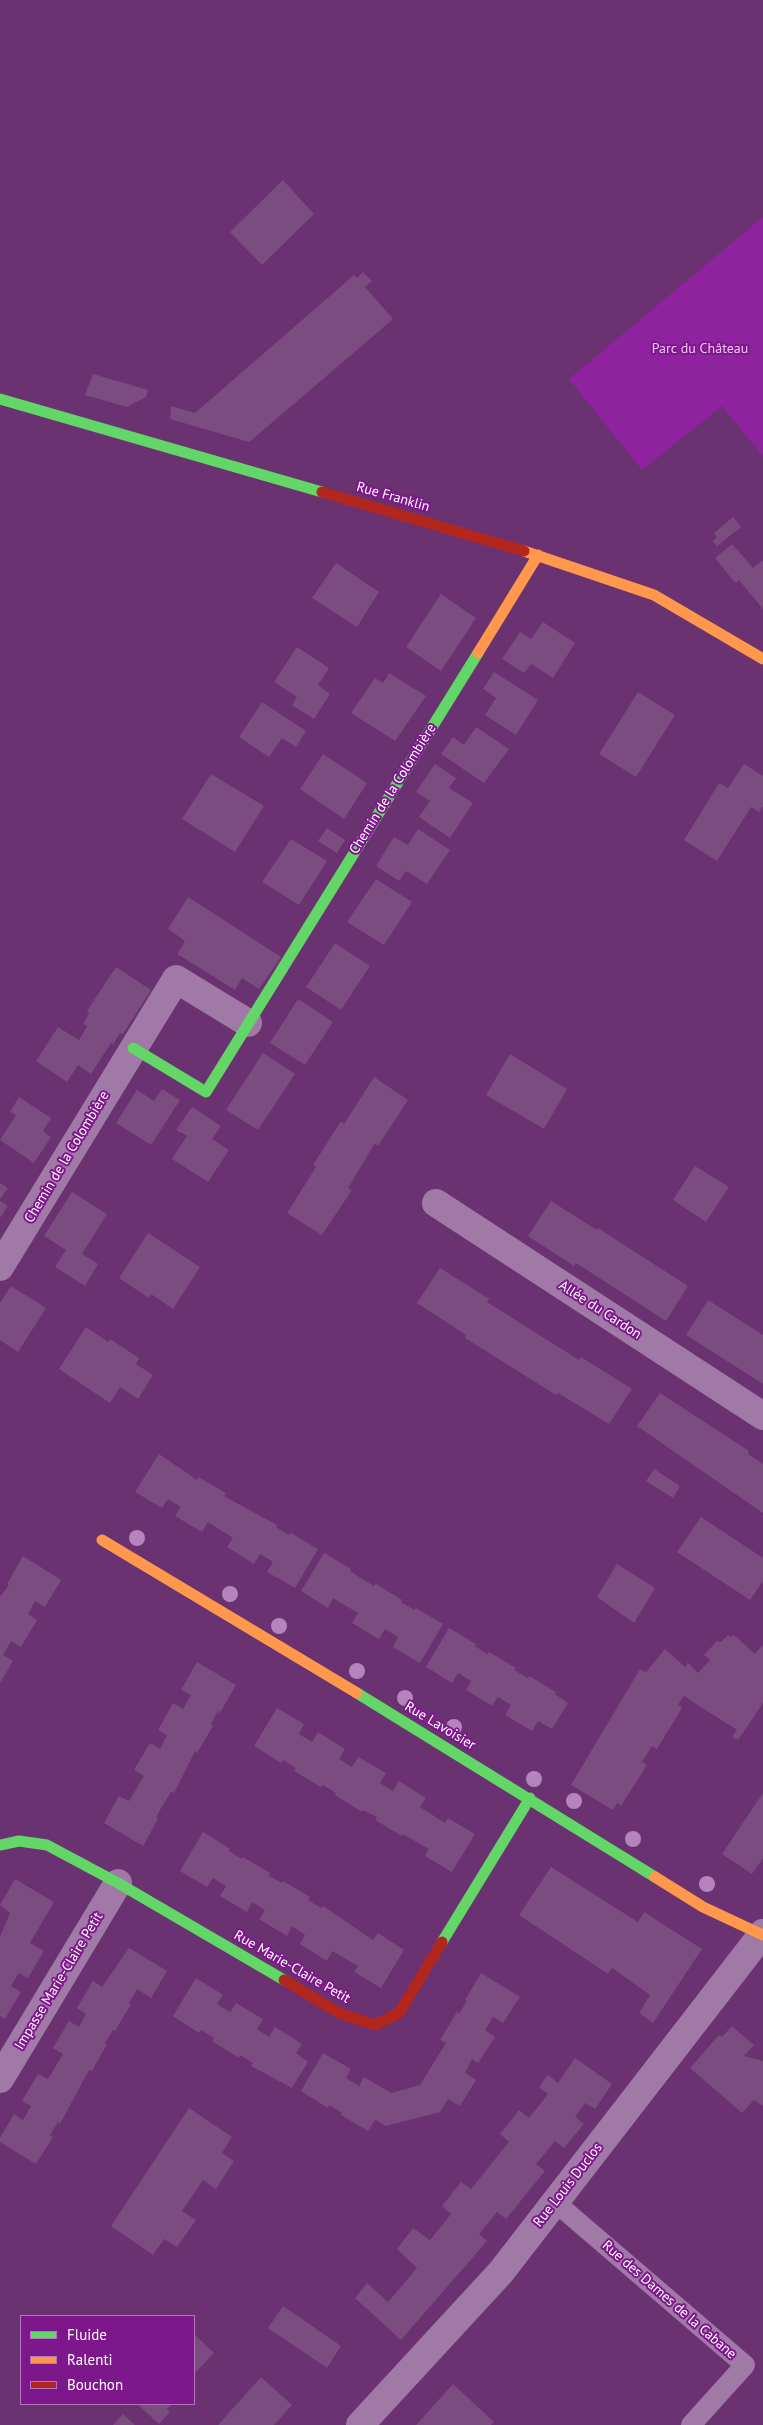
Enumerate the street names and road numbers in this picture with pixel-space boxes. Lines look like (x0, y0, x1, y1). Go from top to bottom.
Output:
street label: Rue Franklin (354, 479, 432, 515)
street label: Chemin de la Colombière (346, 721, 440, 857)
street label: Chemin de la Colombière (21, 1088, 113, 1226)
street label: Allée du Cardon (556, 1277, 644, 1343)
street label: Rue Lavoisier (401, 1698, 479, 1754)
street label: Impasse Marie-Claire Petit (11, 1909, 107, 2053)
street label: Rue Marie-Claire Petit (231, 1927, 353, 2007)
street label: Rue Louis Duclos (530, 2140, 606, 2230)
street label: Rue des Dames de la Cabane (599, 2237, 739, 2363)

